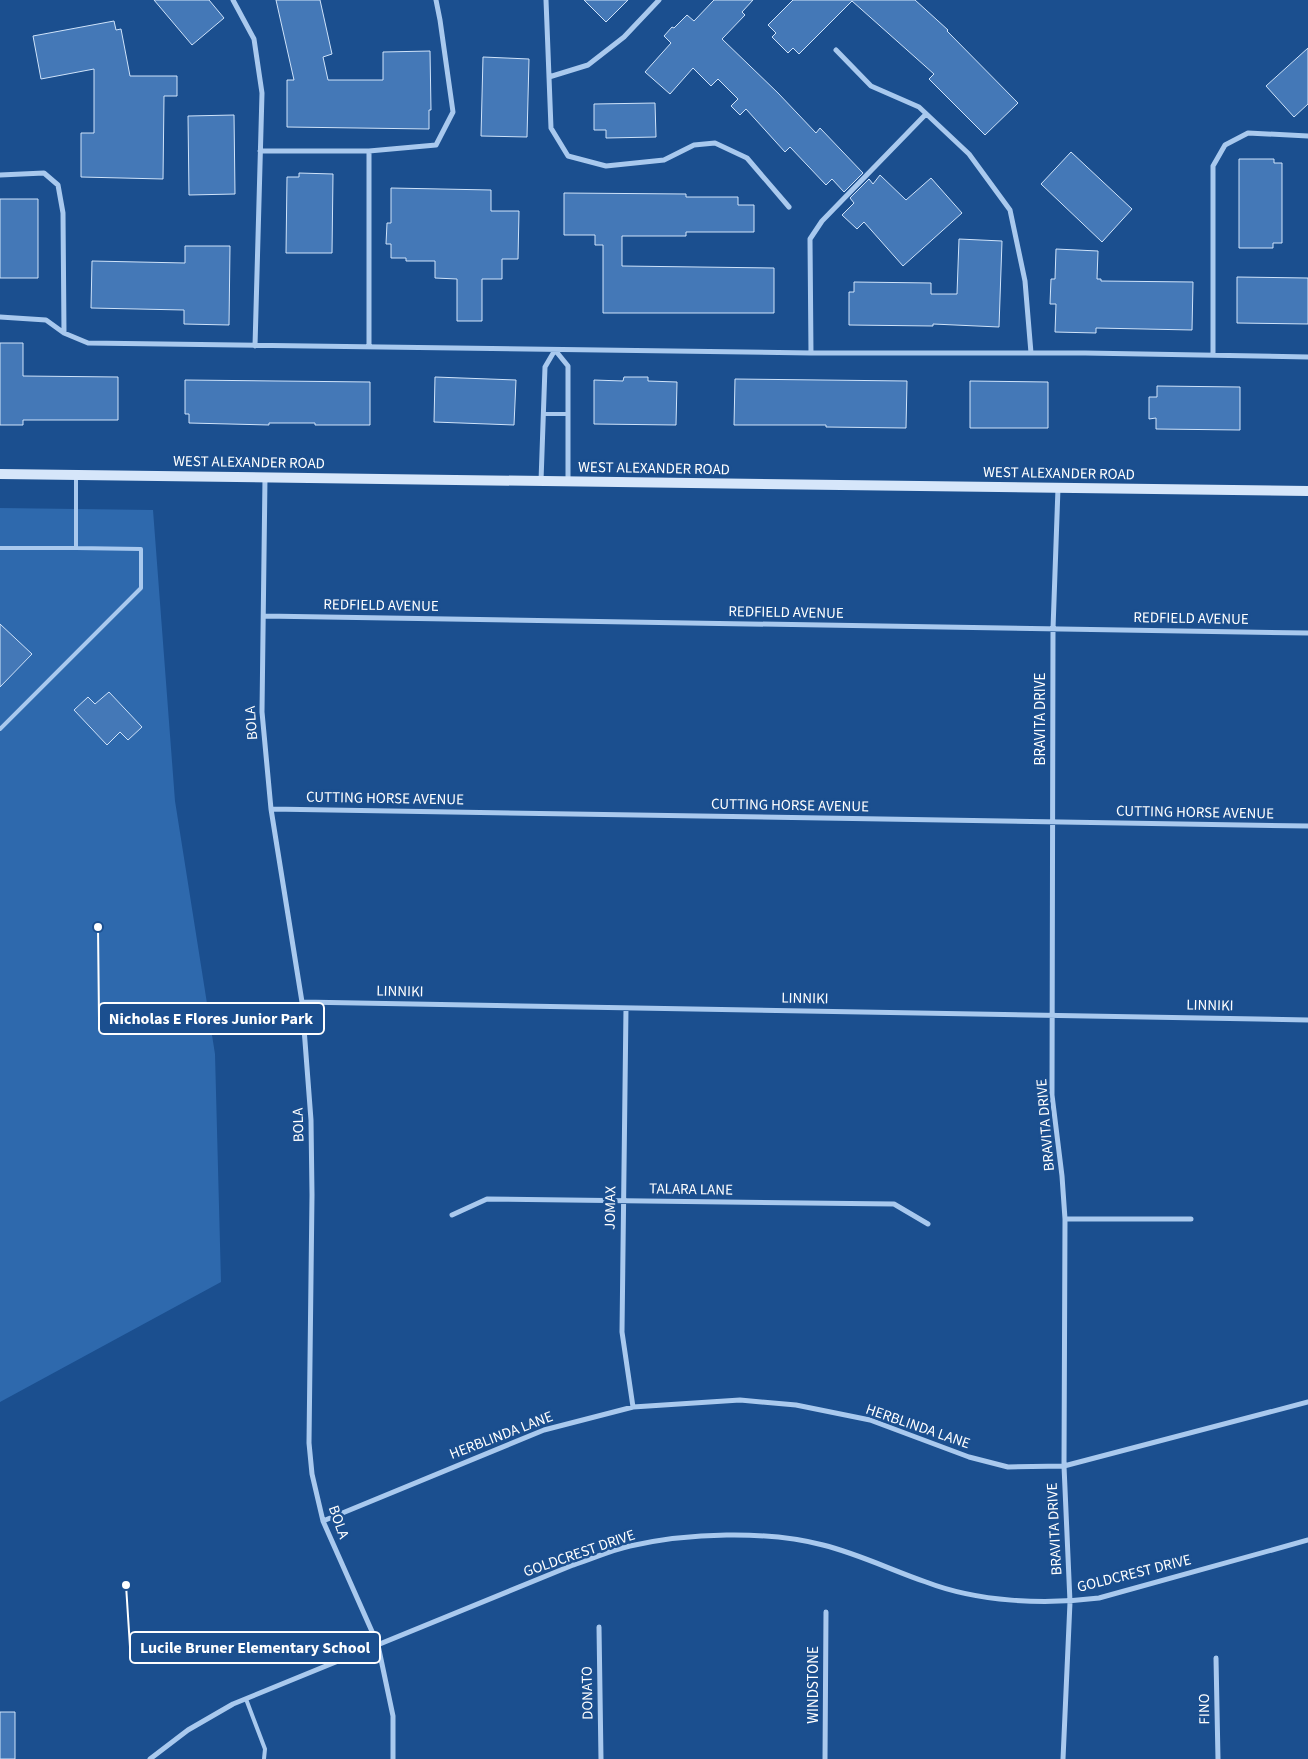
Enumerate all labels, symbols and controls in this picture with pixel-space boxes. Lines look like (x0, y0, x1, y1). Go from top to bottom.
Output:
street label: WEST ALEXANDER ROAD (173, 451, 325, 474)
street label: WEST ALEXANDER ROAD (578, 457, 730, 480)
street label: WEST ALEXANDER ROAD (983, 462, 1135, 485)
street label: REDFIELD AVENUE (323, 594, 439, 617)
street label: REDFIELD AVENUE (728, 601, 844, 624)
street label: REDFIELD AVENUE (1133, 607, 1249, 630)
street label: BRAVITA DRIVE (1030, 672, 1051, 765)
street label: BOLA (240, 704, 263, 741)
street label: CUTTING HORSE AVENUE (306, 787, 464, 810)
street label: CUTTING HORSE AVENUE (711, 794, 869, 817)
street label: CUTTING HORSE AVENUE (1116, 801, 1274, 824)
street label: LINNIKI (376, 981, 424, 1002)
street label: LINNIKI (781, 988, 829, 1009)
street label: LINNIKI (1186, 995, 1234, 1016)
callout: Nicholas E Flores Junior Park (99, 1003, 324, 1034)
text: Nicholas E Flores Junior Park (109, 1008, 313, 1030)
street label: BRAVITA DRIVE (1031, 1078, 1060, 1172)
street label: BOLA (287, 1107, 310, 1142)
street label: TALARA LANE (649, 1178, 733, 1201)
street label: JOMAX (600, 1186, 621, 1230)
street label: HERBLINDA LANE (863, 1399, 973, 1454)
street label: HERBLINDA LANE (446, 1406, 556, 1465)
street label: BRAVITA DRIVE (1042, 1482, 1067, 1576)
street label: BOLA (323, 1502, 355, 1543)
street label: GOLDCREST DRIVE (521, 1524, 638, 1582)
street label: GOLDCREST DRIVE (1075, 1549, 1193, 1598)
callout: Lucile Bruner Elementary School (130, 1632, 380, 1663)
text: Lucile Bruner Elementary School (140, 1637, 371, 1659)
street label: WINDSTONE (803, 1646, 824, 1724)
street label: DONATO (577, 1666, 598, 1720)
street label: FINO (1194, 1693, 1215, 1725)

